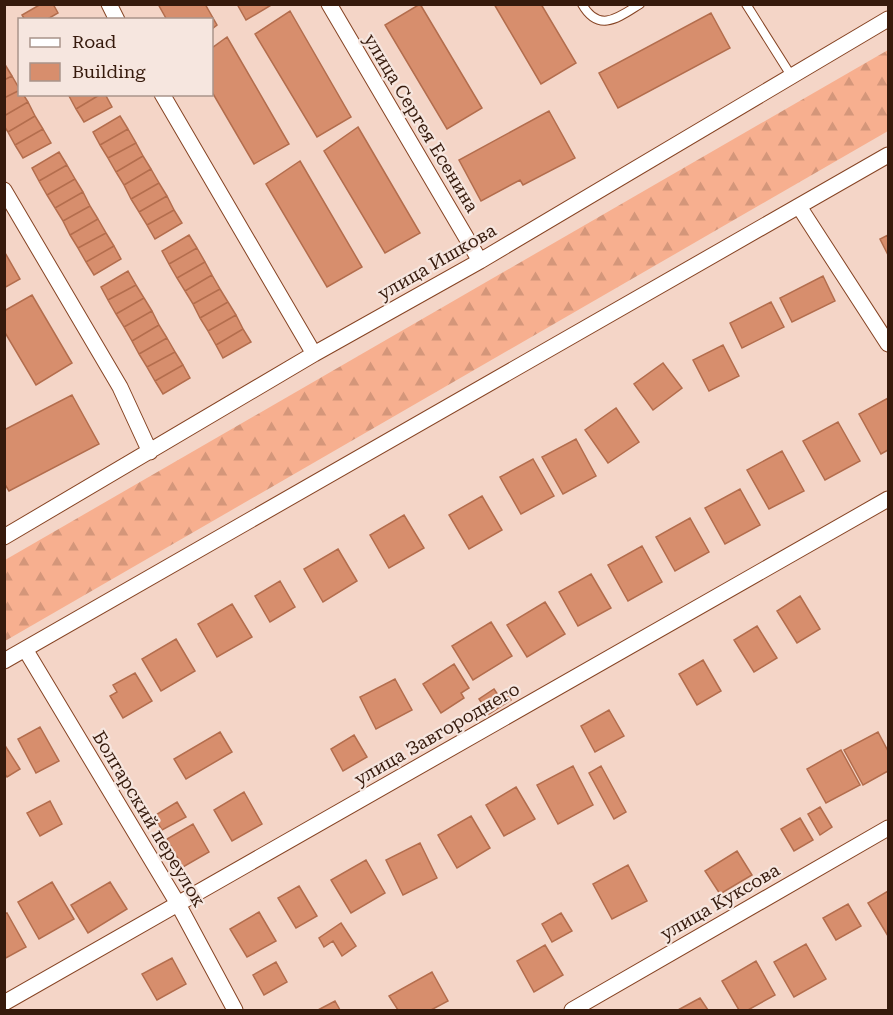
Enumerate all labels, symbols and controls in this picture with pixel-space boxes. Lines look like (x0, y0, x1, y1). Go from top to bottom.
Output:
legend (18, 18, 213, 96)
street label: улица Сергея Есенина (360, 30, 483, 216)
text: Road (72, 31, 117, 52)
text: Building (72, 61, 146, 82)
street label: улица Ишкова (374, 219, 500, 304)
street label: улица Завгороднего (350, 678, 523, 789)
street label: Болгарский переулок (89, 727, 210, 910)
street label: улица Куксова (656, 859, 783, 944)

